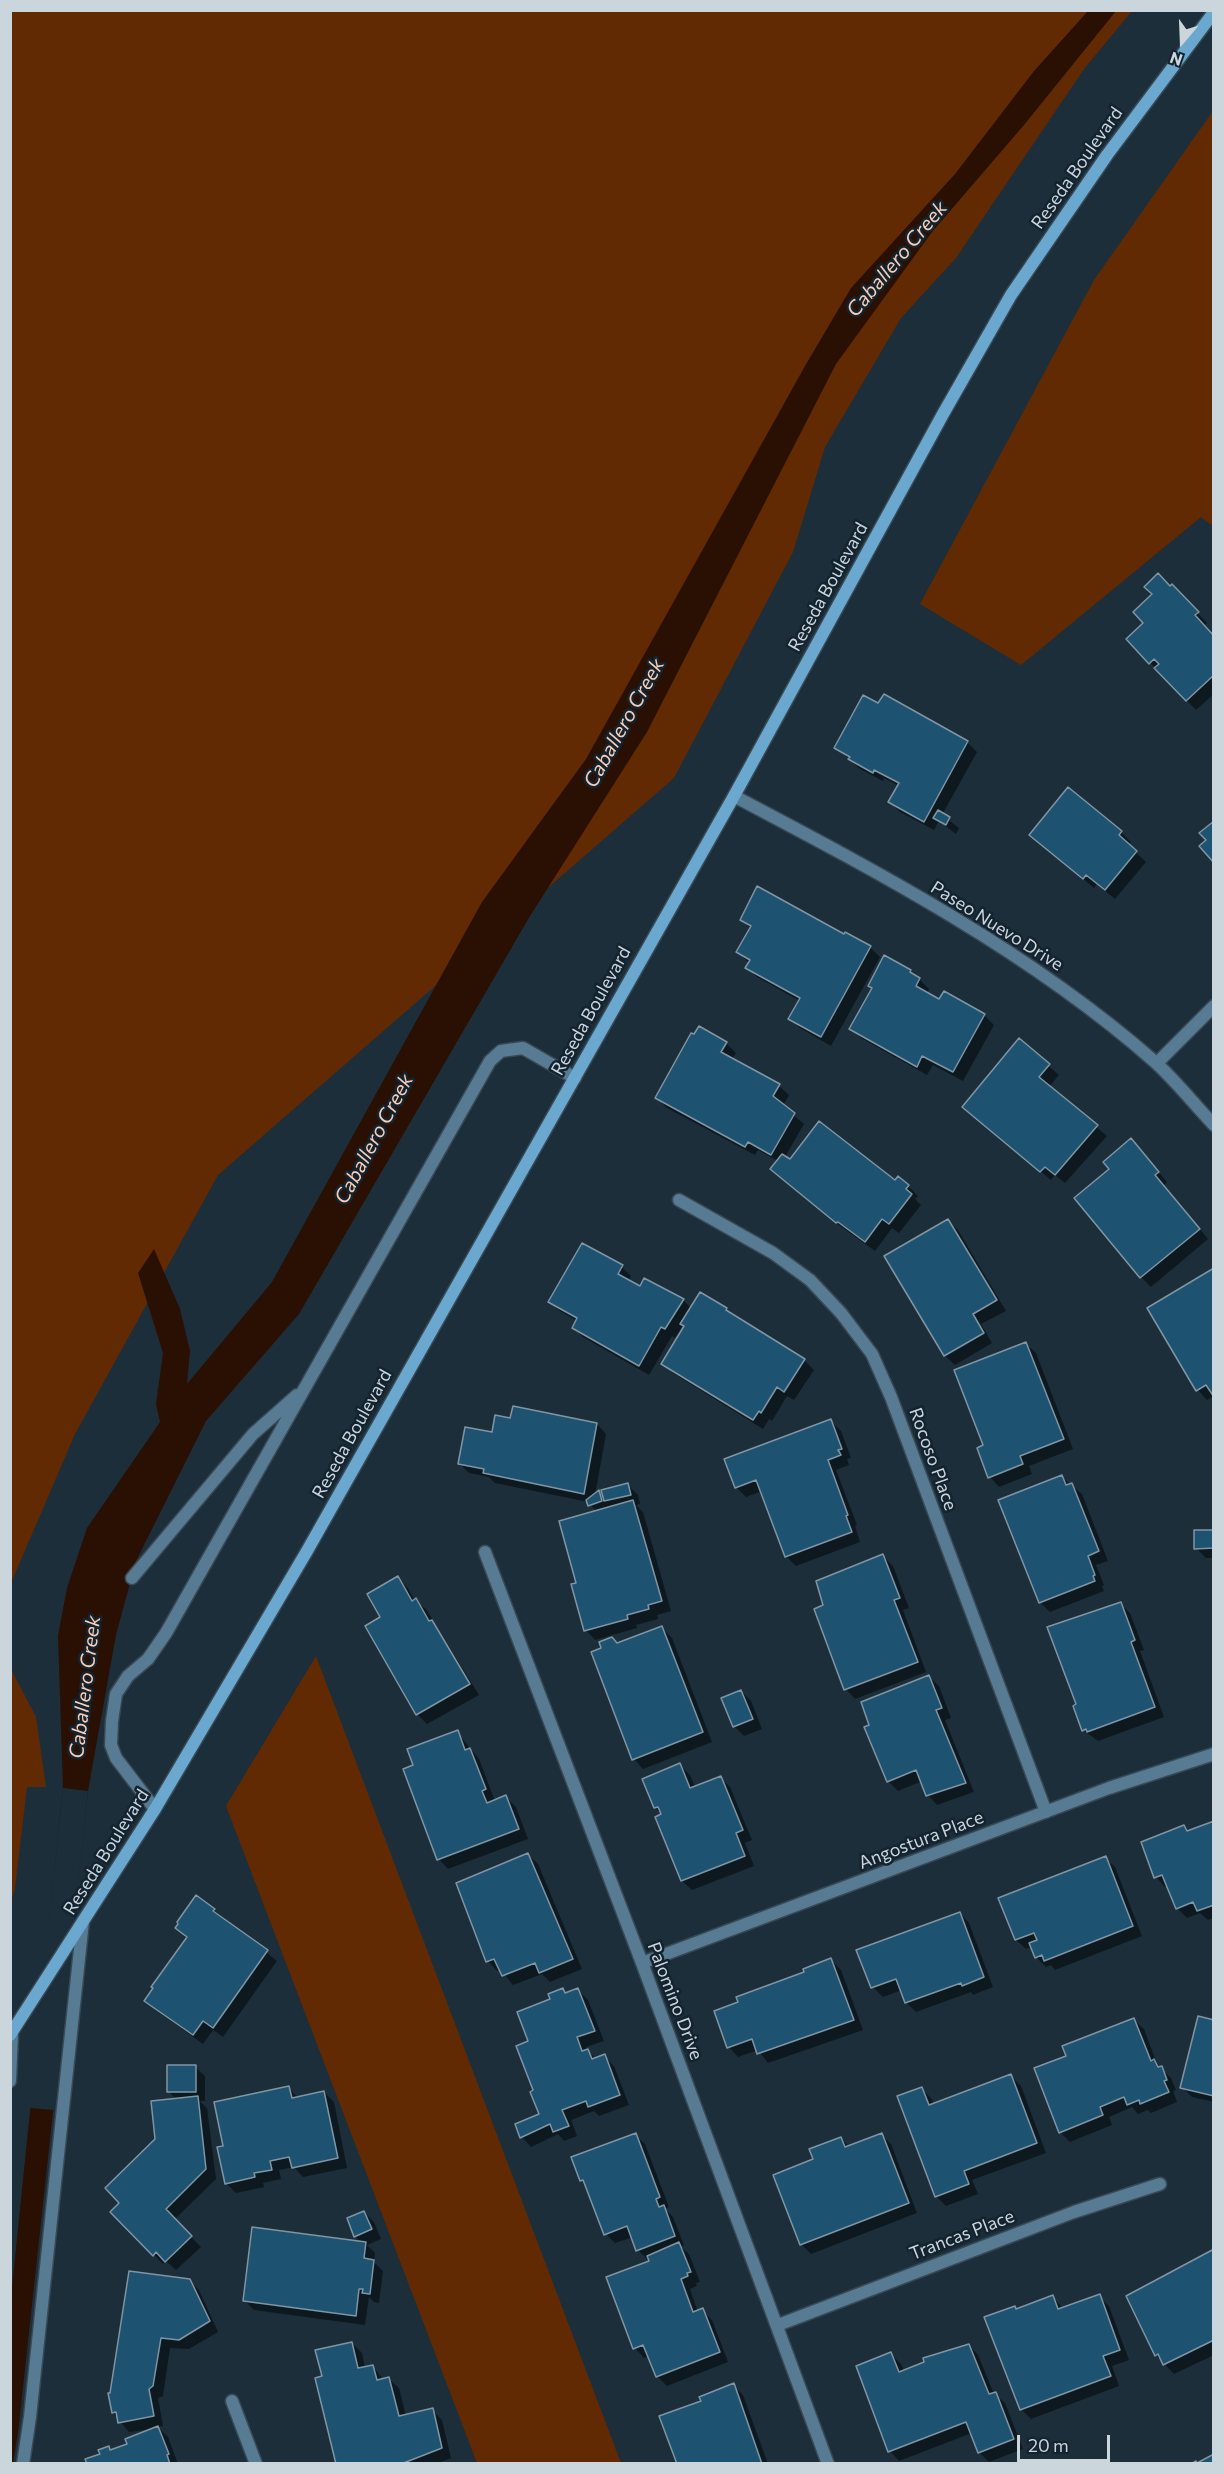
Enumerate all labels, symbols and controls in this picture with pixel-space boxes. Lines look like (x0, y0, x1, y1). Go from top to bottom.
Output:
north arrow (1152, 12, 1212, 72)
text: N (1167, 49, 1185, 70)
street label: Reseda Boulevard (1027, 103, 1127, 233)
water label: Caballero Creek (842, 196, 952, 322)
street label: Reseda Boulevard (784, 519, 872, 655)
water label: Caballero Creek (579, 654, 669, 792)
street label: Paseo Nuevo Drive (927, 877, 1067, 975)
street label: Reseda Boulevard (547, 943, 635, 1079)
water label: Caballero Creek (330, 1070, 418, 1208)
street label: Reseda Boulevard (308, 1366, 396, 1502)
street label: Rocoso Place (904, 1405, 962, 1513)
water label: Caballero Creek (64, 1614, 106, 1760)
street label: Reseda Boulevard (59, 1785, 153, 1919)
street label: Angostura Place (856, 1806, 986, 1874)
street label: Palomino Drive (643, 1939, 707, 2063)
street label: Trancas Place (907, 2205, 1017, 2265)
scale bar (1020, 2423, 1113, 2461)
text: 20 m (1028, 2434, 1069, 2456)

